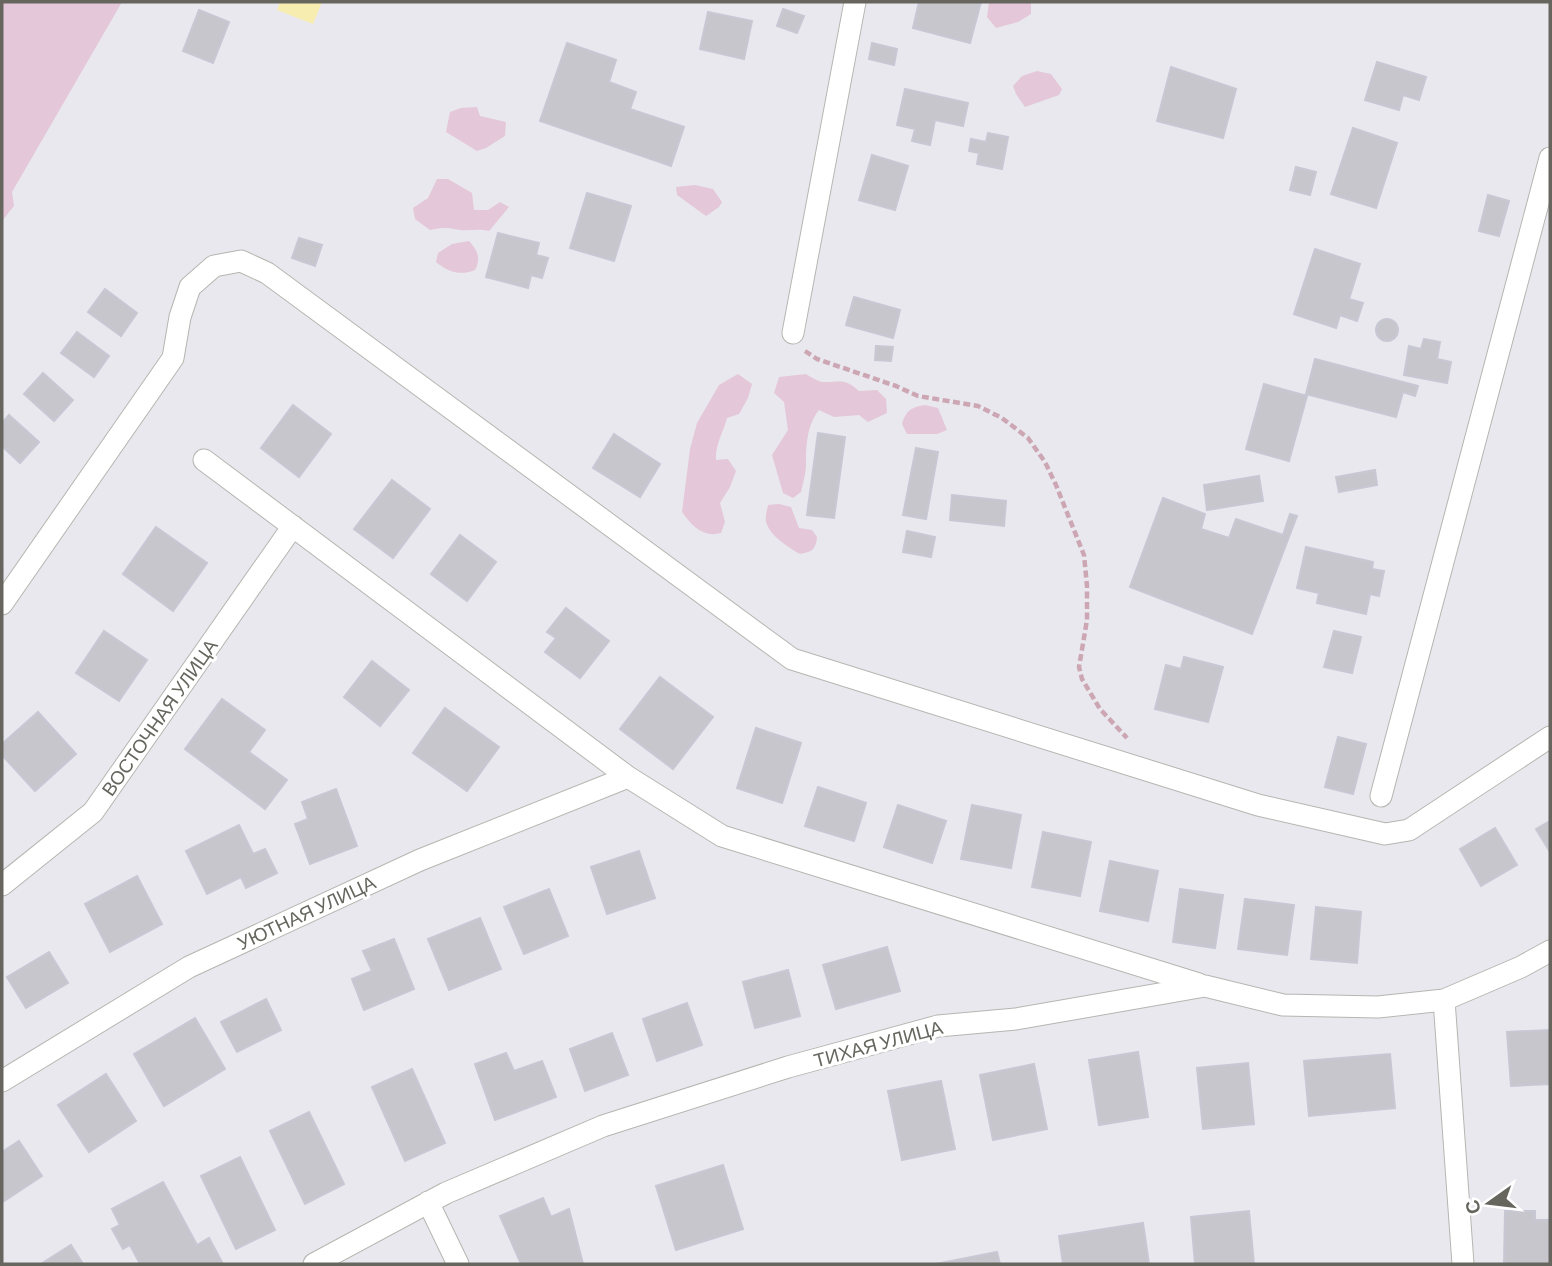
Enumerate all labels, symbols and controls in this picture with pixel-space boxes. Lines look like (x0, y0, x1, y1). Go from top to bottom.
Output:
street label: ВОСТОЧНАЯ УЛИЦА (96, 634, 222, 800)
street label: УЮТНАЯ УЛИЦА (233, 870, 379, 954)
street label: ТИХАЯ УЛИЦА (811, 1015, 945, 1071)
north arrow (1454, 1168, 1524, 1238)
text: С (1459, 1198, 1485, 1217)

